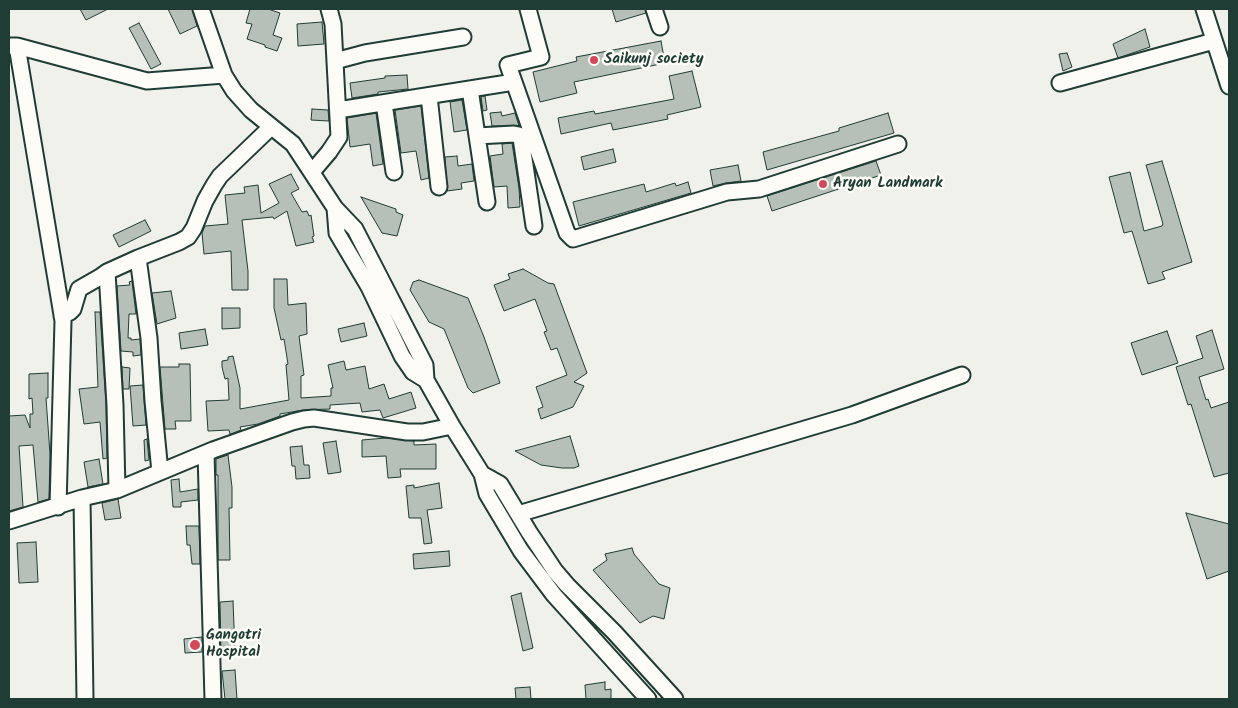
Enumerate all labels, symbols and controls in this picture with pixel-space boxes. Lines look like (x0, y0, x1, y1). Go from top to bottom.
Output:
place label: Saikunj society (604, 51, 703, 69)
marker: Saikunj society (588, 54, 600, 66)
place label: Aryan Landmark (833, 175, 942, 193)
marker: Aryan Landmark (817, 178, 829, 190)
place label: Gangotri Hospital (206, 627, 261, 662)
marker: Gangotri Hospital (188, 638, 202, 652)

